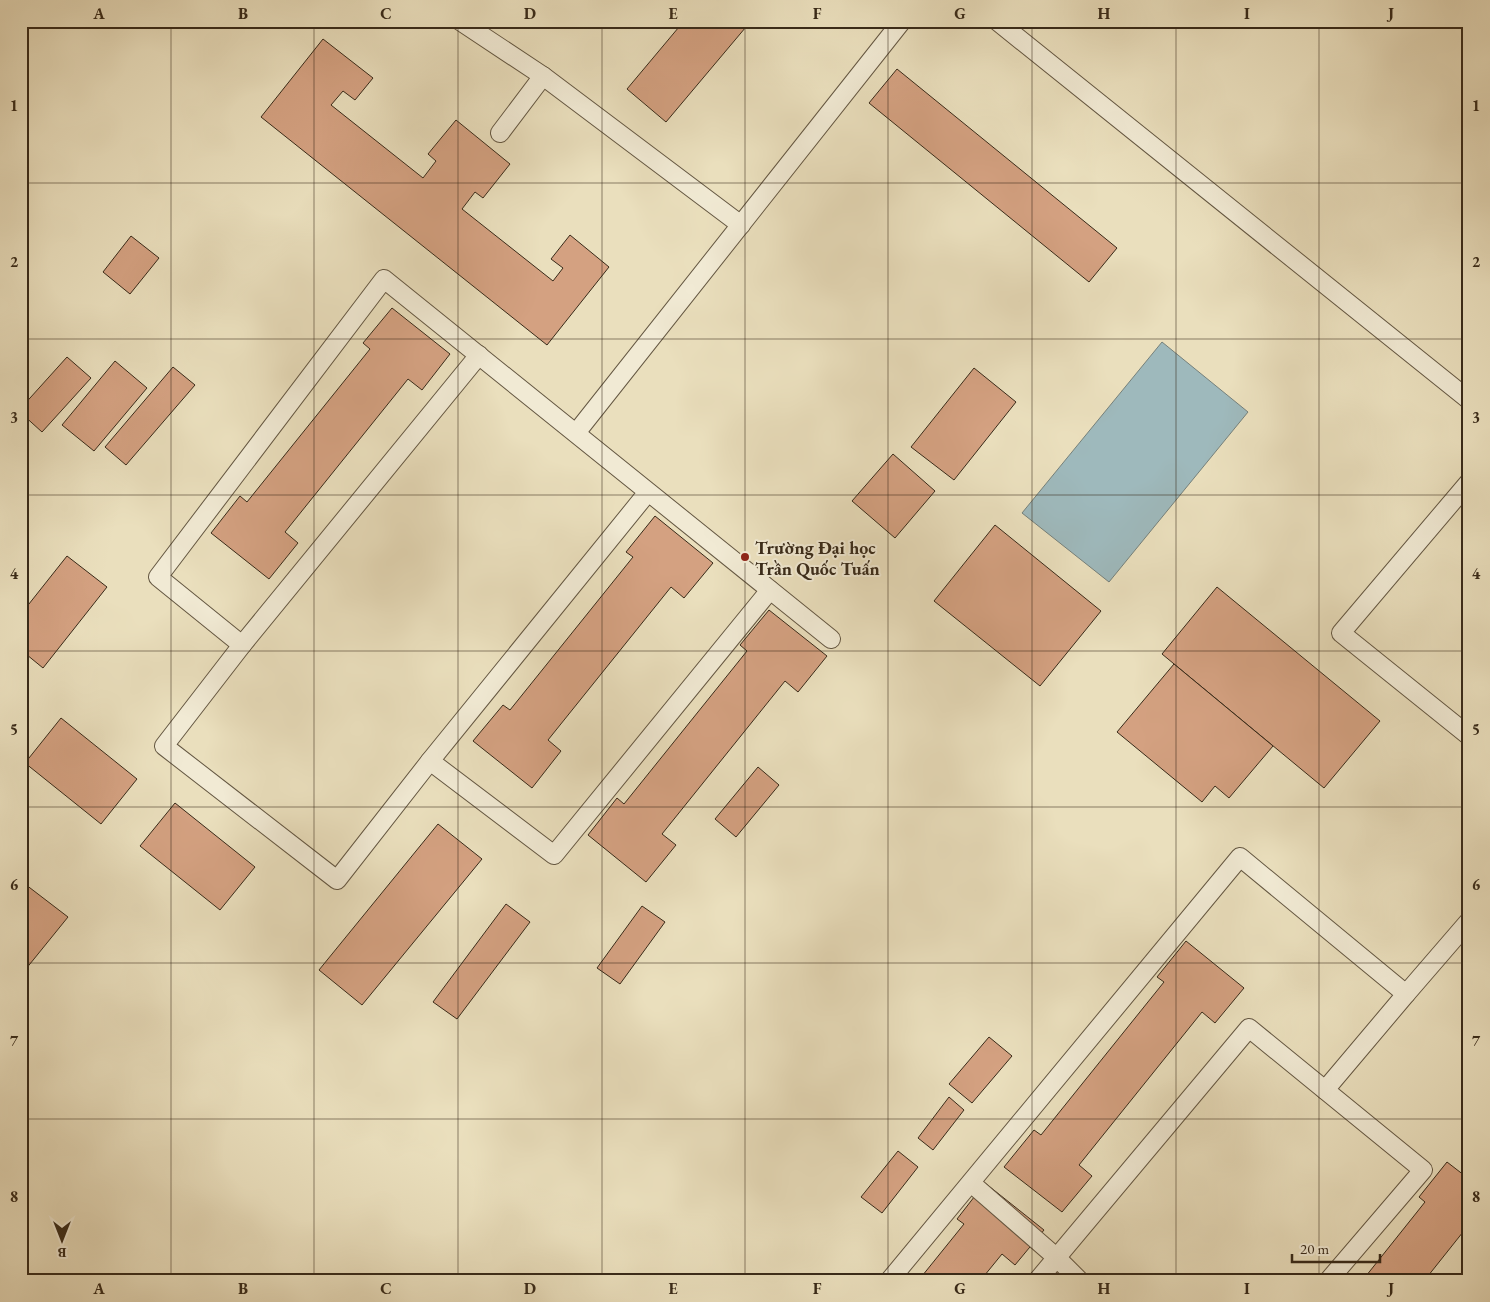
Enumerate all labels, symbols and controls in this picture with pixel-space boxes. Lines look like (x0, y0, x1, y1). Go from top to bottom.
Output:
text: A (92, 3, 105, 24)
text: B (238, 3, 248, 24)
text: C (380, 3, 392, 24)
text: D (524, 3, 536, 24)
text: E (668, 3, 678, 24)
text: F (813, 3, 822, 24)
text: G (954, 3, 966, 24)
text: H (1098, 3, 1111, 24)
text: I (1244, 3, 1250, 24)
text: J (1386, 3, 1394, 24)
text: 1 (10, 95, 18, 116)
text: 1 (1472, 95, 1480, 116)
text: 2 (10, 251, 19, 272)
text: 2 (1472, 251, 1481, 272)
text: 3 (10, 407, 18, 428)
text: 3 (1472, 407, 1480, 428)
place label: Trường Đại học Trần Quốc Tuấn (755, 536, 880, 580)
marker: Trường Đại học Trần Quốc Tuấn (739, 551, 751, 563)
text: 4 (10, 563, 19, 584)
text: 4 (1472, 563, 1481, 584)
text: 5 (10, 719, 18, 740)
text: 5 (1472, 719, 1480, 740)
text: 6 (10, 874, 19, 895)
text: 6 (1472, 874, 1481, 895)
text: 7 (10, 1030, 19, 1051)
text: 7 (1472, 1030, 1481, 1051)
text: 8 (10, 1186, 18, 1207)
text: 8 (1472, 1186, 1480, 1207)
north arrow (38, 1214, 88, 1264)
scale bar (1292, 1232, 1380, 1264)
text: 20 m (1300, 1239, 1329, 1258)
text: B (57, 1244, 66, 1262)
text: A (92, 1278, 105, 1299)
text: B (238, 1278, 248, 1299)
text: C (380, 1278, 392, 1299)
text: D (524, 1278, 536, 1299)
text: E (668, 1278, 678, 1299)
text: F (813, 1278, 822, 1299)
text: G (954, 1278, 966, 1299)
text: H (1098, 1278, 1111, 1299)
text: I (1244, 1278, 1250, 1299)
text: J (1386, 1278, 1394, 1299)

